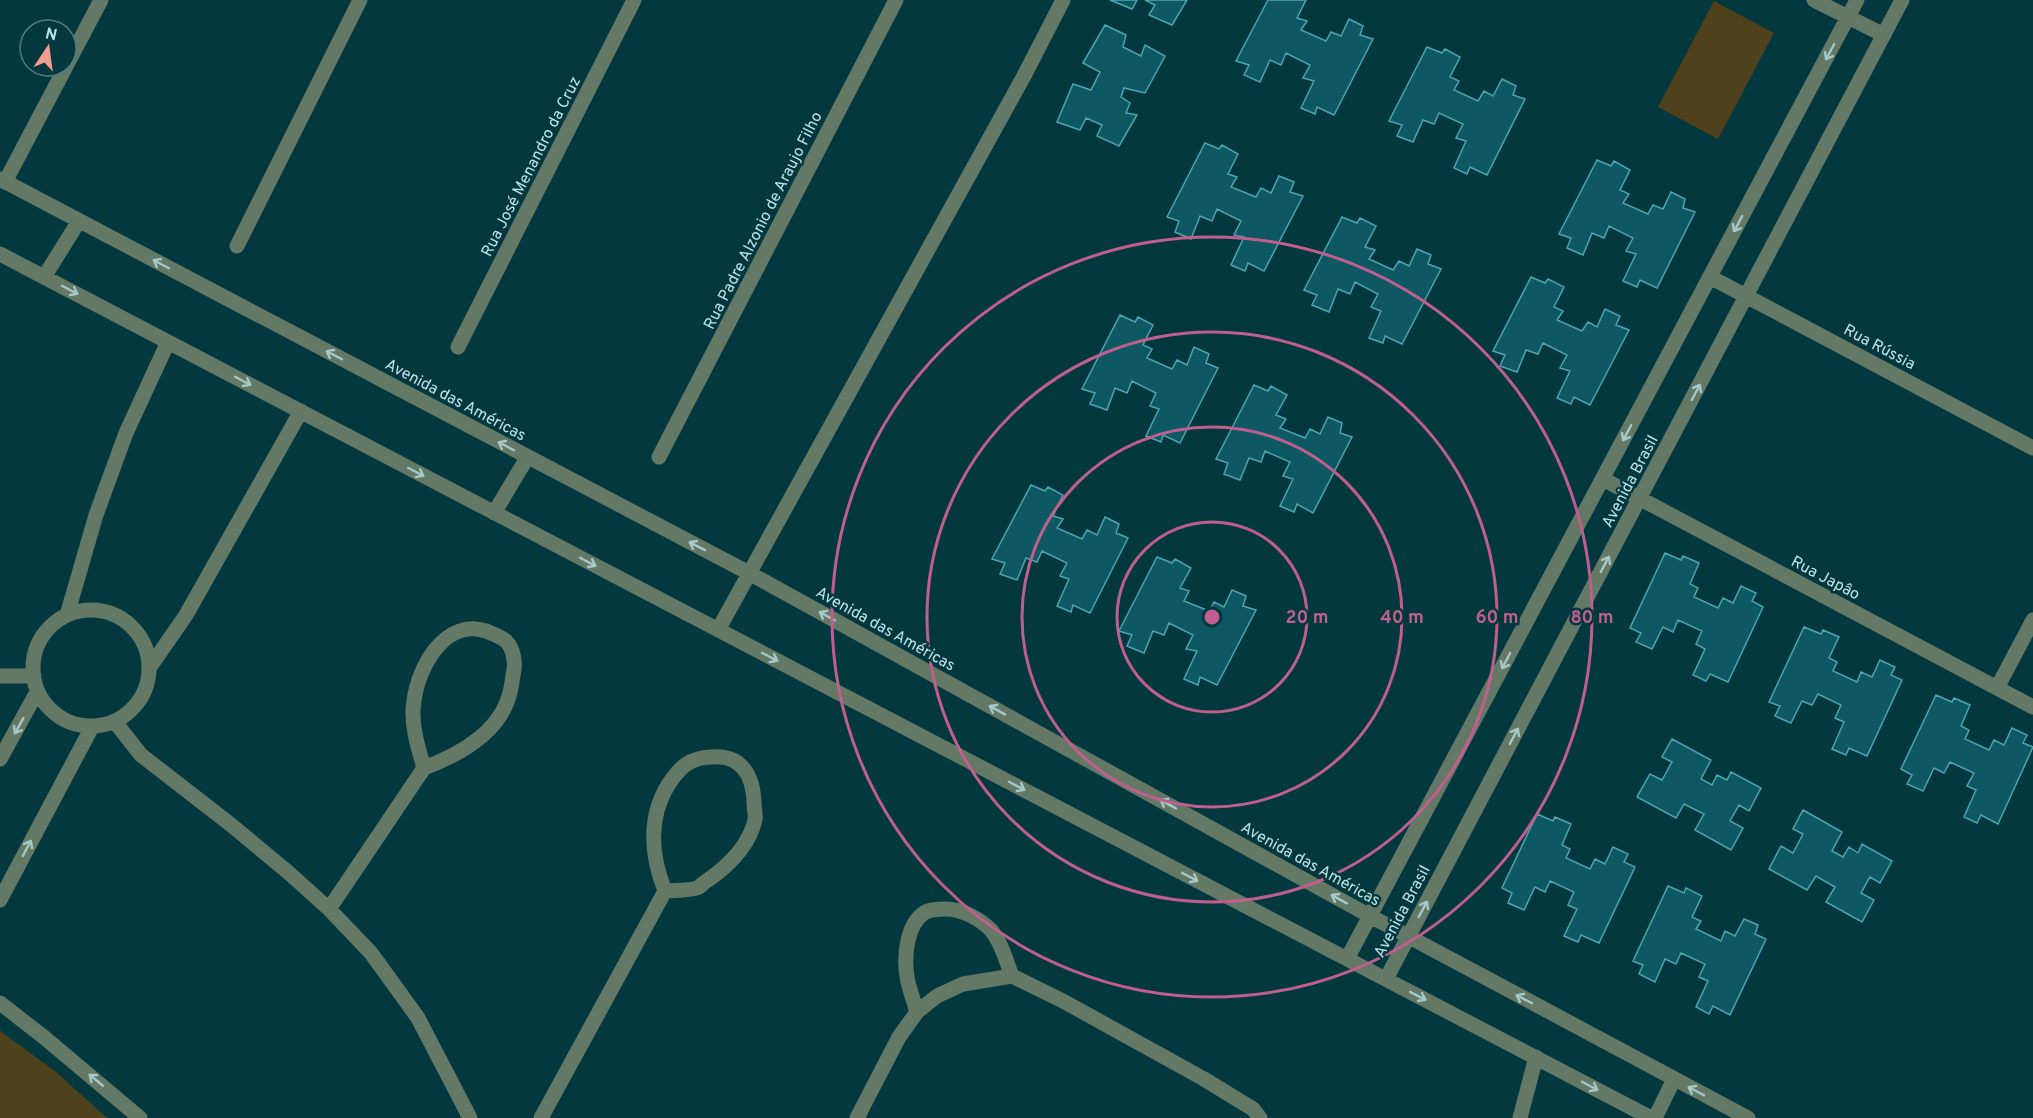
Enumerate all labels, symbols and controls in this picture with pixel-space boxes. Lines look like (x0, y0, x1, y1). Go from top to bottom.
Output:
north arrow (18, 18, 78, 78)
text: N (43, 24, 59, 46)
one-way arrow (1823, 42, 1835, 60)
street label: Rua José Menandro da Cruz (478, 73, 586, 260)
street label: Rua Padre Alzonio de Araujo Filho (700, 109, 828, 333)
one-way arrow (1732, 215, 1744, 232)
one-way arrow (153, 258, 170, 270)
one-way arrow (61, 285, 79, 296)
street label: Rua Rússia (1840, 320, 1918, 375)
one-way arrow (325, 348, 343, 360)
street label: Avenida das Américas (381, 355, 529, 446)
one-way arrow (234, 375, 251, 387)
one-way arrow (1691, 383, 1702, 401)
one-way arrow (1621, 424, 1632, 442)
street label: Avenida Brasil (1598, 432, 1663, 532)
one-way arrow (498, 440, 515, 452)
one-way arrow (406, 467, 424, 478)
one-way arrow (689, 540, 707, 551)
street label: Rua Japâo (1787, 552, 1863, 605)
one-way arrow (1600, 555, 1612, 573)
one-way arrow (579, 557, 597, 568)
street label: Avenida das Américas (812, 583, 958, 676)
centre of rings (1202, 607, 1222, 627)
text: 20 m (1285, 607, 1329, 630)
text: 40 m (1380, 607, 1424, 630)
text: 60 m (1475, 607, 1519, 630)
text: 80 m (1570, 607, 1614, 630)
one-way arrow (818, 610, 836, 621)
one-way arrow (760, 652, 778, 664)
one-way arrow (1500, 652, 1512, 669)
one-way arrow (989, 704, 1006, 716)
one-way arrow (12, 717, 24, 734)
one-way arrow (1509, 728, 1520, 746)
one-way arrow (1008, 781, 1026, 793)
one-way arrow (1160, 798, 1177, 810)
street label: Avenida das Américas (1237, 818, 1383, 911)
one-way arrow (22, 839, 34, 857)
street label: Avenida Brasil (1370, 862, 1435, 962)
one-way arrow (1181, 871, 1199, 883)
one-way arrow (1330, 893, 1348, 904)
one-way arrow (1417, 901, 1429, 918)
one-way arrow (1408, 990, 1426, 1002)
one-way arrow (1516, 993, 1534, 1004)
one-way arrow (89, 1073, 104, 1087)
one-way arrow (1581, 1081, 1599, 1092)
one-way arrow (1688, 1085, 1706, 1096)

